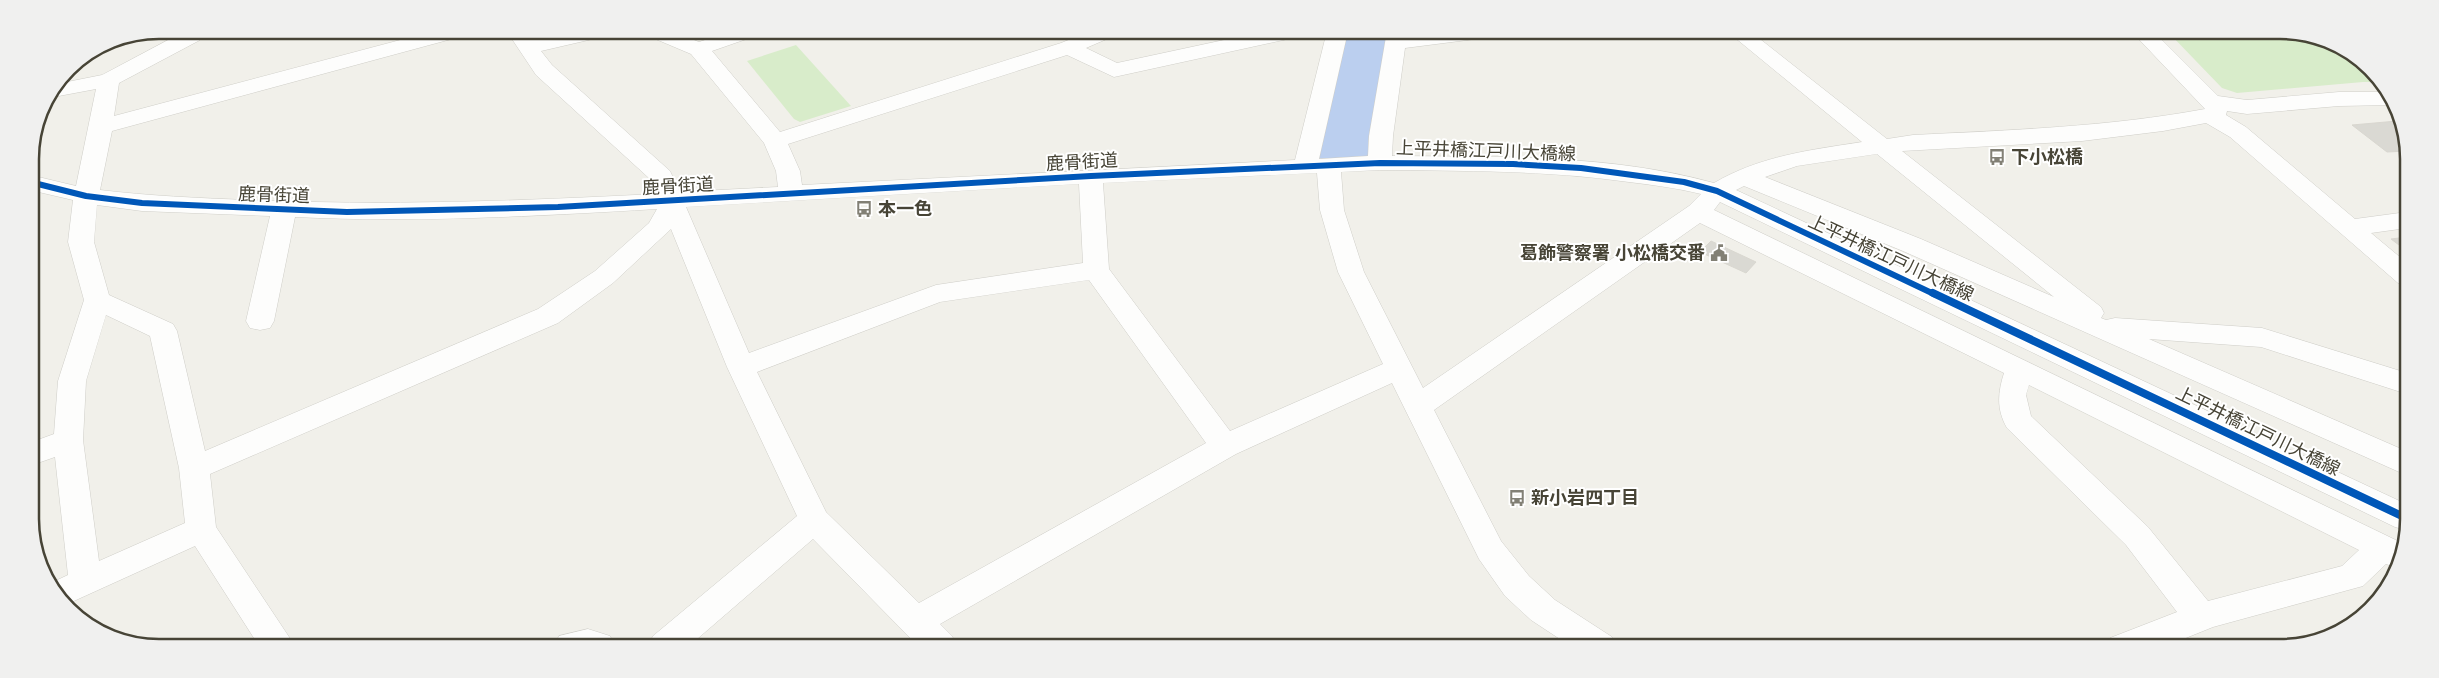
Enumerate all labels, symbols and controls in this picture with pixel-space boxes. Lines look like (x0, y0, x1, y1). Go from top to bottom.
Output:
street label: 上平井橋江戸川大橋線 (1396, 138, 1576, 164)
bus stop icon: 下小松橋 (1987, 147, 2007, 167)
place label: 下小松橋 (2011, 147, 2083, 167)
street label: 鹿骨街道 (1046, 150, 1118, 174)
street label: 鹿骨街道 (642, 174, 714, 198)
street label: 鹿骨街道 (238, 184, 310, 206)
bus stop icon: 本一色 (854, 199, 874, 219)
place label: 本一色 (878, 199, 932, 219)
street label: 上平井橋江戸川大橋線 (1805, 211, 1977, 305)
place label: 葛飾警察署 小松橋交番 (1520, 243, 1705, 263)
public building icon: 葛飾警察署 小松橋交番 (1709, 243, 1729, 263)
street label: 上平井橋江戸川大橋線 (2173, 383, 2343, 479)
bus stop icon: 新小岩四丁目 (1507, 488, 1527, 508)
place label: 新小岩四丁目 (1531, 488, 1639, 508)

